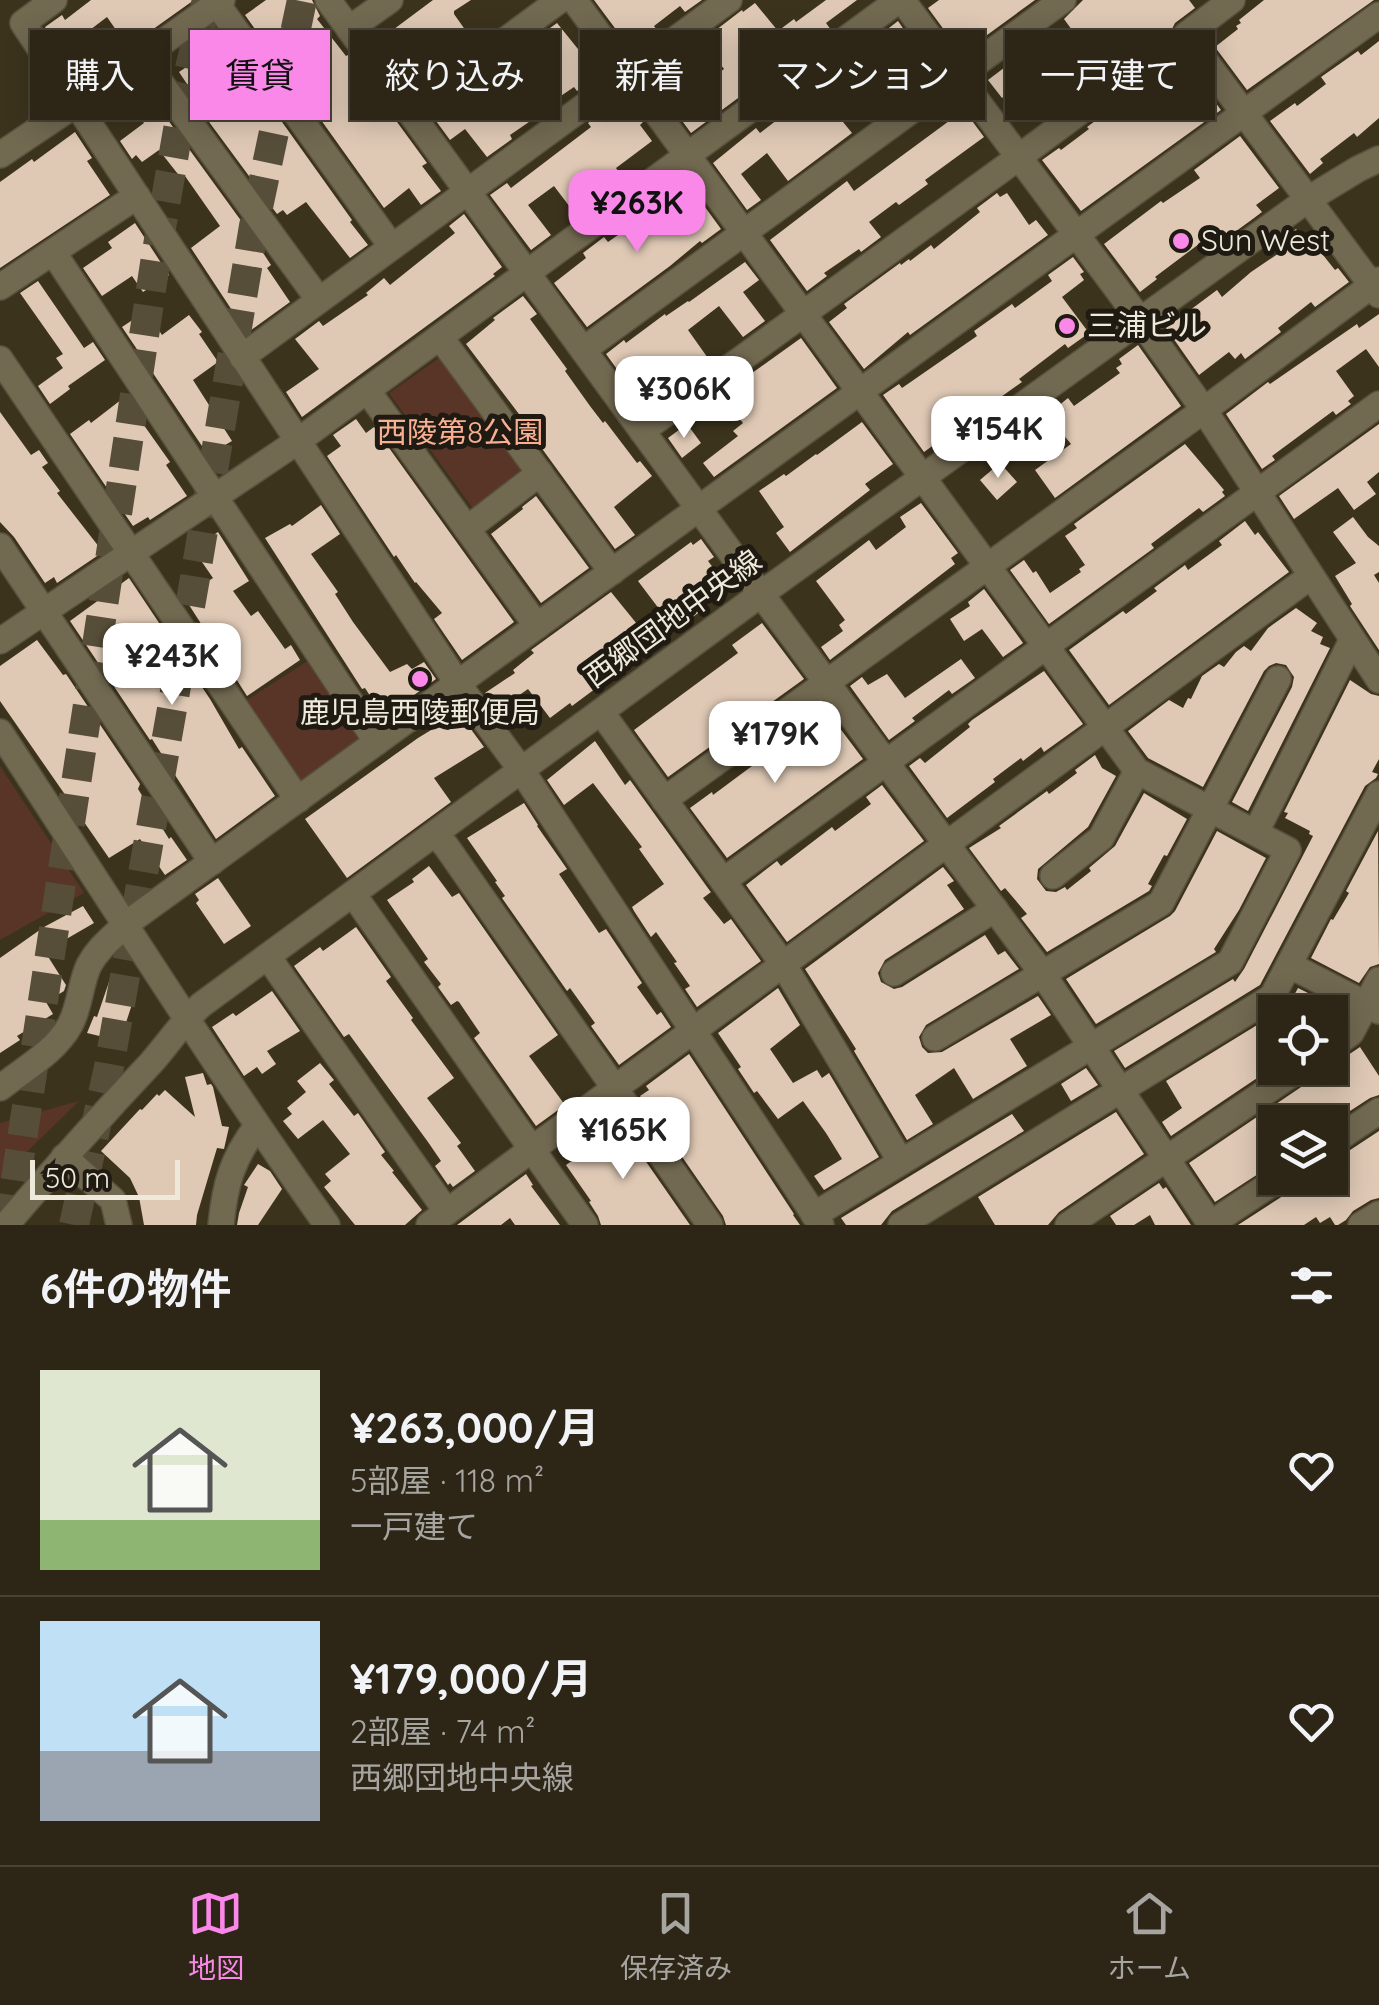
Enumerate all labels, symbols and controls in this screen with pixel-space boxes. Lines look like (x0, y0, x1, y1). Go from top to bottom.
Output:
chip: 購入 (30, 30, 170, 120)
chip: 賃貸 (190, 30, 330, 120)
chip: 絞り込み (350, 30, 560, 120)
chip: 新着 (580, 30, 720, 120)
chip: マンション (740, 30, 985, 120)
chip: 一戸建て (1005, 30, 1215, 120)
pin: ¥263K (567, 170, 707, 255)
text: ¥263K (590, 182, 684, 222)
place label: Sun West (1201, 221, 1330, 259)
marker: Sun West (1170, 230, 1192, 252)
place label: 三浦ビル (1087, 306, 1207, 344)
marker: 三浦ビル (1056, 315, 1078, 337)
pin: ¥306K (614, 356, 754, 441)
text: ¥306K (637, 368, 731, 408)
pin: ¥154K (928, 396, 1068, 481)
text: ¥154K (953, 408, 1043, 448)
park label: 西陵第8公園 (377, 413, 543, 451)
street label: 西郷団地中央線 (576, 541, 769, 695)
pin: ¥243K (102, 623, 242, 708)
text: ¥243K (125, 635, 219, 675)
marker: 鹿児島西陵郵便局 (409, 668, 431, 690)
place label: 鹿児島西陵郵便局 (300, 693, 540, 731)
pin: ¥179K (705, 701, 845, 786)
text: ¥179K (731, 713, 819, 753)
map controls (1258, 995, 1348, 1195)
button: locate (1258, 995, 1348, 1085)
pin: ¥165K (553, 1097, 693, 1182)
button: layers (1258, 1105, 1348, 1195)
text: ¥165K (579, 1109, 667, 1149)
scale bar (30, 1155, 180, 1200)
text: 50 m (45, 1160, 110, 1195)
icon: filters (1284, 1258, 1339, 1313)
text: 6件の物件 (40, 1262, 231, 1315)
text: ¥263,000/月 (350, 1401, 599, 1454)
icon: home (120, 1410, 240, 1530)
icon: heart (1284, 1443, 1339, 1498)
text: 5部屋 · 118 m² (350, 1460, 544, 1500)
text: 一戸建て (350, 1506, 478, 1546)
text: ¥179,000/月 (350, 1652, 592, 1705)
icon: home (120, 1661, 240, 1781)
icon: heart (1284, 1694, 1339, 1749)
text: 2部屋 · 74 m² (350, 1711, 536, 1751)
text: 西郷団地中央線 (350, 1757, 574, 1797)
tab: 地図 (188, 1886, 244, 1986)
tab: 保存済み (620, 1886, 732, 1986)
tab: ホーム (1108, 1886, 1191, 1986)

